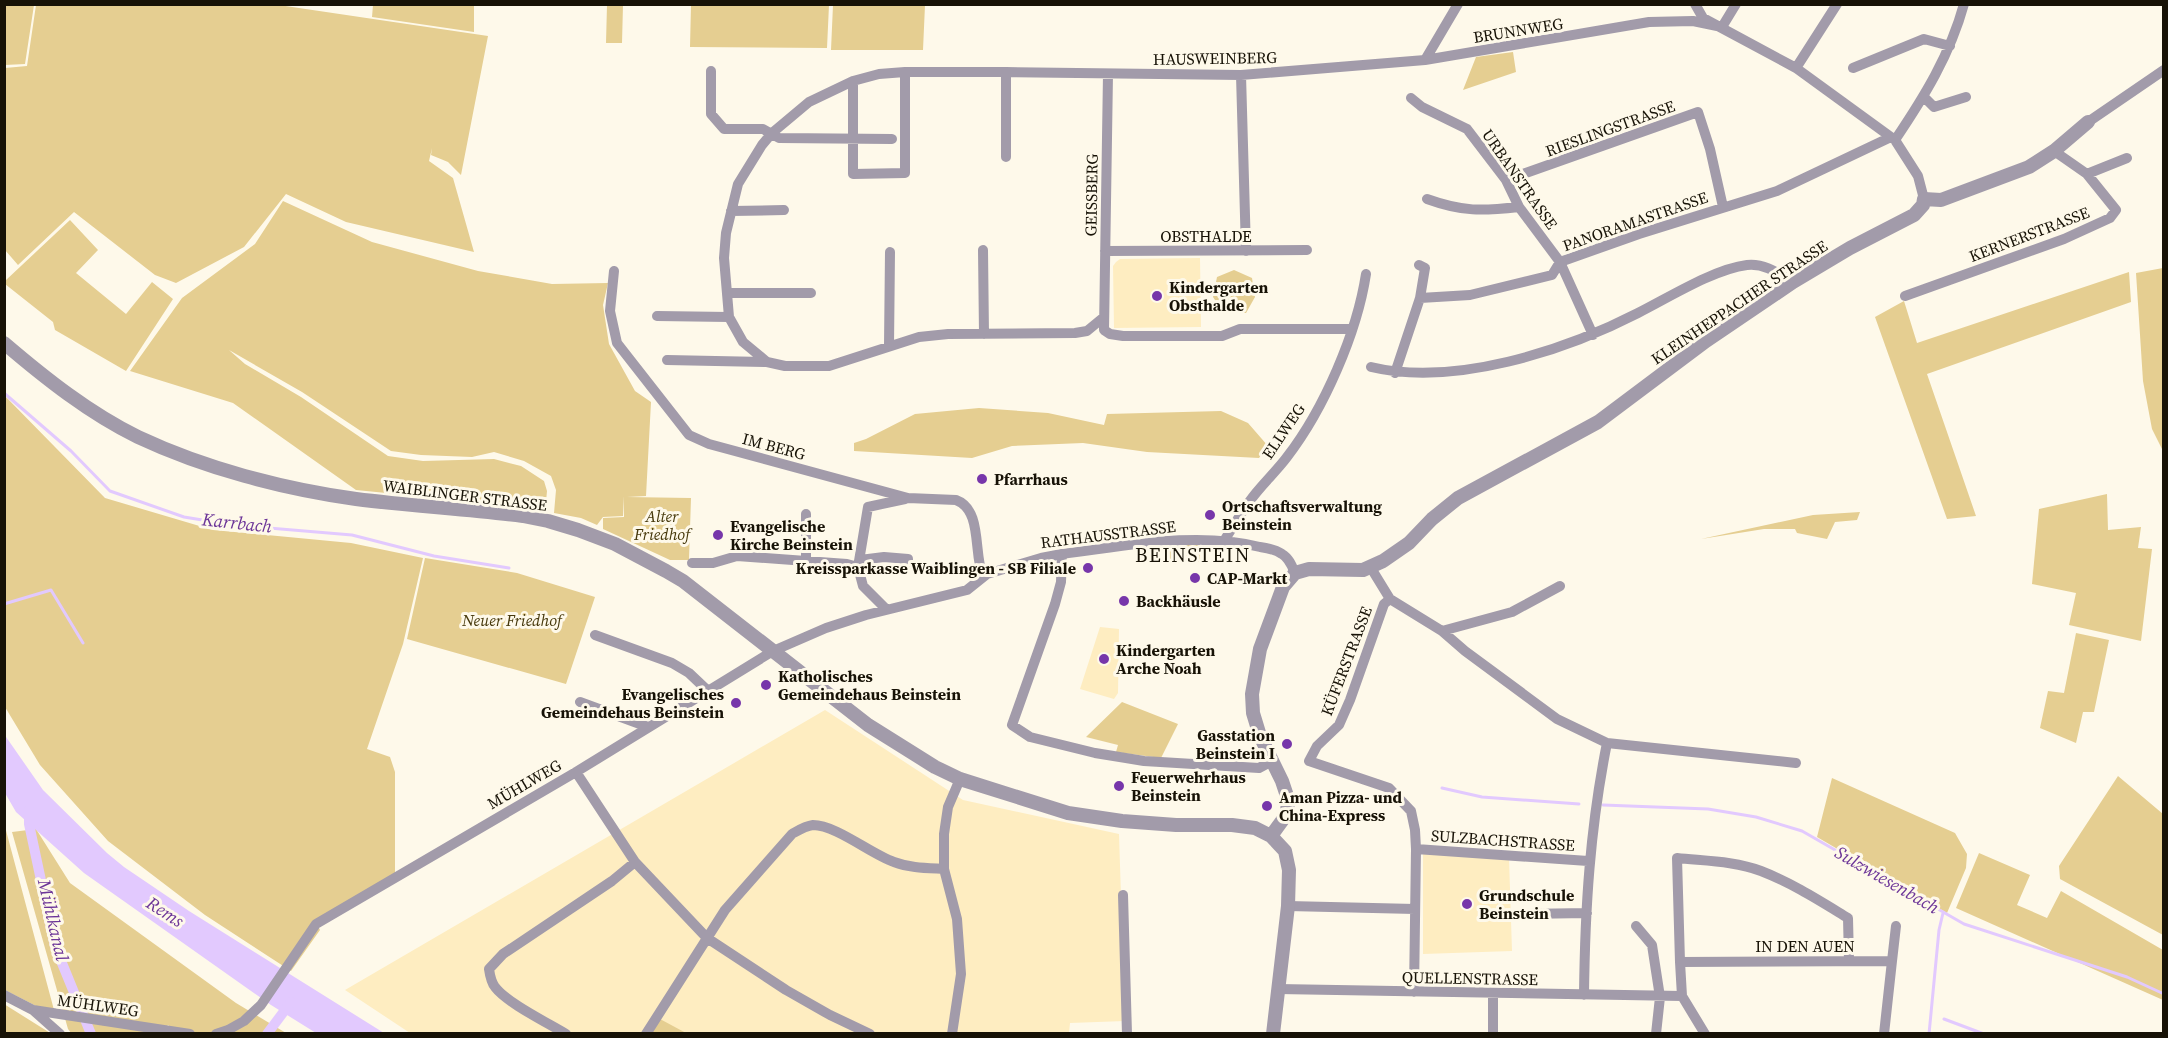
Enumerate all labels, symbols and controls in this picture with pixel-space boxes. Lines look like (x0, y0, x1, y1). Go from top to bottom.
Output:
street label: BRUNNWEG (1472, 12, 1565, 48)
street label: HAUSWEINBERG (1153, 46, 1277, 70)
street label: RIESLINGSTRASSE (1542, 94, 1678, 162)
street label: URBANSTRASSE (1477, 124, 1563, 234)
street label: GEISSBERG (1079, 153, 1103, 237)
street label: PANORAMASTRASSE (1560, 186, 1711, 256)
street label: KERNERSTRASSE (1966, 201, 2093, 267)
street label: OBSTHALDE (1160, 225, 1252, 247)
street label: KLEINHEPPACHER STRASSE (1647, 234, 1832, 369)
place label: Kindergarten Obsthalde (1169, 276, 1268, 316)
marker: Kindergarten Obsthalde (1150, 289, 1164, 303)
street label: ELLWEG (1256, 399, 1310, 463)
street label: IM BERG (740, 427, 808, 465)
place label: Pfarrhaus (994, 468, 1068, 490)
marker: Pfarrhaus (975, 472, 989, 486)
street label: WAIBLINGER STRASSE (382, 474, 549, 516)
place label: Ortschaftsverwaltung Beinstein (1222, 495, 1382, 535)
park label: Alter Friedhof (633, 505, 693, 545)
water label: Karrbach (200, 506, 273, 539)
marker: Ortschaftsverwaltung Beinstein (1203, 508, 1217, 522)
place label: Evangelische Kirche Beinstein (730, 515, 853, 555)
street label: RATHAUSSTRASSE (1039, 515, 1177, 553)
marker: Evangelische Kirche Beinstein (711, 528, 725, 542)
district label: BEINSTEIN (1135, 541, 1251, 569)
place label: Kreissparkasse Waiblingen - SB Filiale (796, 557, 1076, 579)
marker: Kreissparkasse Waiblingen - SB Filiale (1081, 561, 1095, 575)
place label: CAP-Markt (1207, 567, 1288, 589)
marker: CAP-Markt (1188, 571, 1202, 585)
place label: Backhäusle (1136, 590, 1221, 612)
marker: Backhäusle (1117, 594, 1131, 608)
street label: KÜFERSTRASSE (1315, 603, 1377, 719)
park label: Neuer Friedhof (461, 609, 565, 631)
place label: Kindergarten Arche Noah (1116, 639, 1215, 679)
marker: Kindergarten Arche Noah (1097, 652, 1111, 666)
place label: Katholisches Gemeindehaus Beinstein (778, 665, 961, 705)
marker: Katholisches Gemeindehaus Beinstein (759, 678, 773, 692)
place label: Evangelisches Gemeindehaus Beinstein (541, 683, 724, 723)
marker: Evangelisches Gemeindehaus Beinstein (729, 696, 743, 710)
place label: Gasstation Beinstein I (1195, 724, 1275, 764)
marker: Gasstation Beinstein I (1280, 737, 1294, 751)
street label: MÜHLWEG (483, 754, 565, 814)
place label: Feuerwehrhaus Beinstein (1131, 766, 1246, 806)
marker: Feuerwehrhaus Beinstein (1112, 779, 1126, 793)
place label: Aman Pizza- und China-Express (1279, 786, 1403, 826)
marker: Aman Pizza- und China-Express (1260, 799, 1274, 813)
street label: SULZBACHSTRASSE (1430, 824, 1576, 856)
water label: Sulzwiesenbach (1830, 840, 1944, 920)
water label: Mühlkanal (32, 876, 75, 963)
place label: Grundschule Beinstein (1479, 884, 1574, 924)
water label: Rems (141, 890, 189, 933)
marker: Grundschule Beinstein (1460, 897, 1474, 911)
street label: IN DEN AUEN (1755, 935, 1855, 957)
street label: QUELLENSTRASSE (1402, 966, 1539, 990)
street label: MÜHLWEG (56, 988, 140, 1022)

